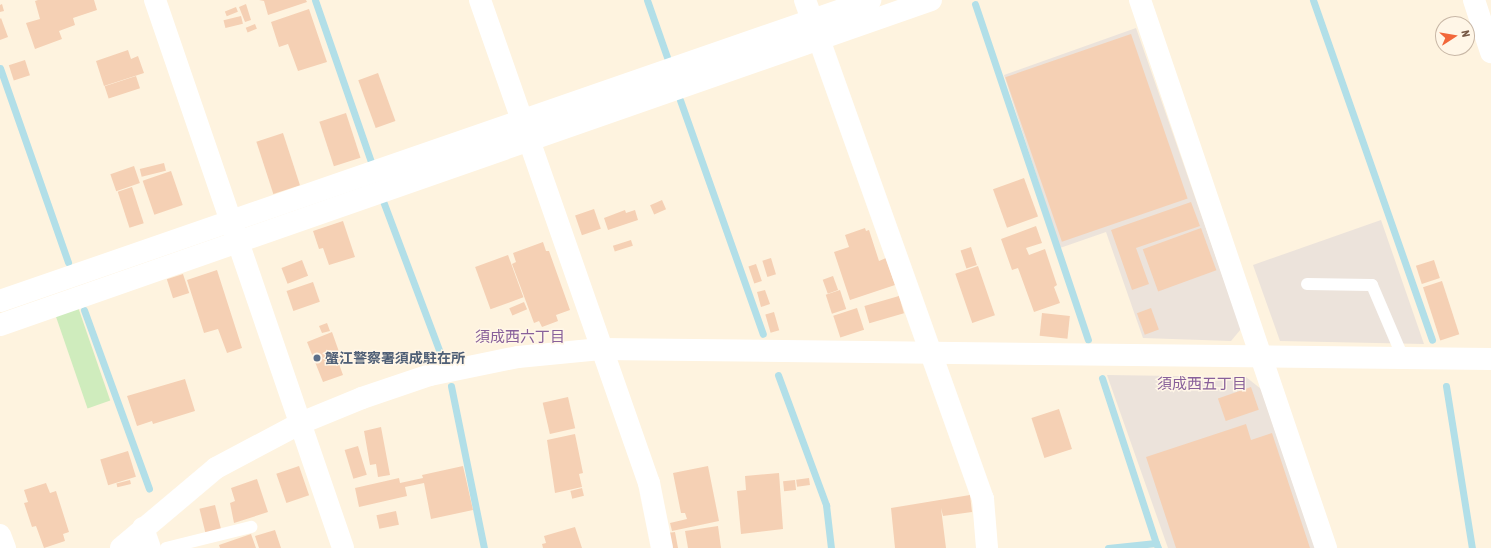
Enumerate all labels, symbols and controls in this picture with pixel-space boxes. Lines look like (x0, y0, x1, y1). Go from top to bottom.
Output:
north arrow (1435, 16, 1475, 56)
text: N (1459, 29, 1472, 38)
district label: 須成西六丁目 (475, 328, 565, 346)
place label: 蟹江警察署須成駐在所 (325, 350, 465, 366)
marker: 蟹江警察署須成駐在所 (312, 353, 322, 363)
district label: 須成西五丁目 (1157, 375, 1247, 393)

